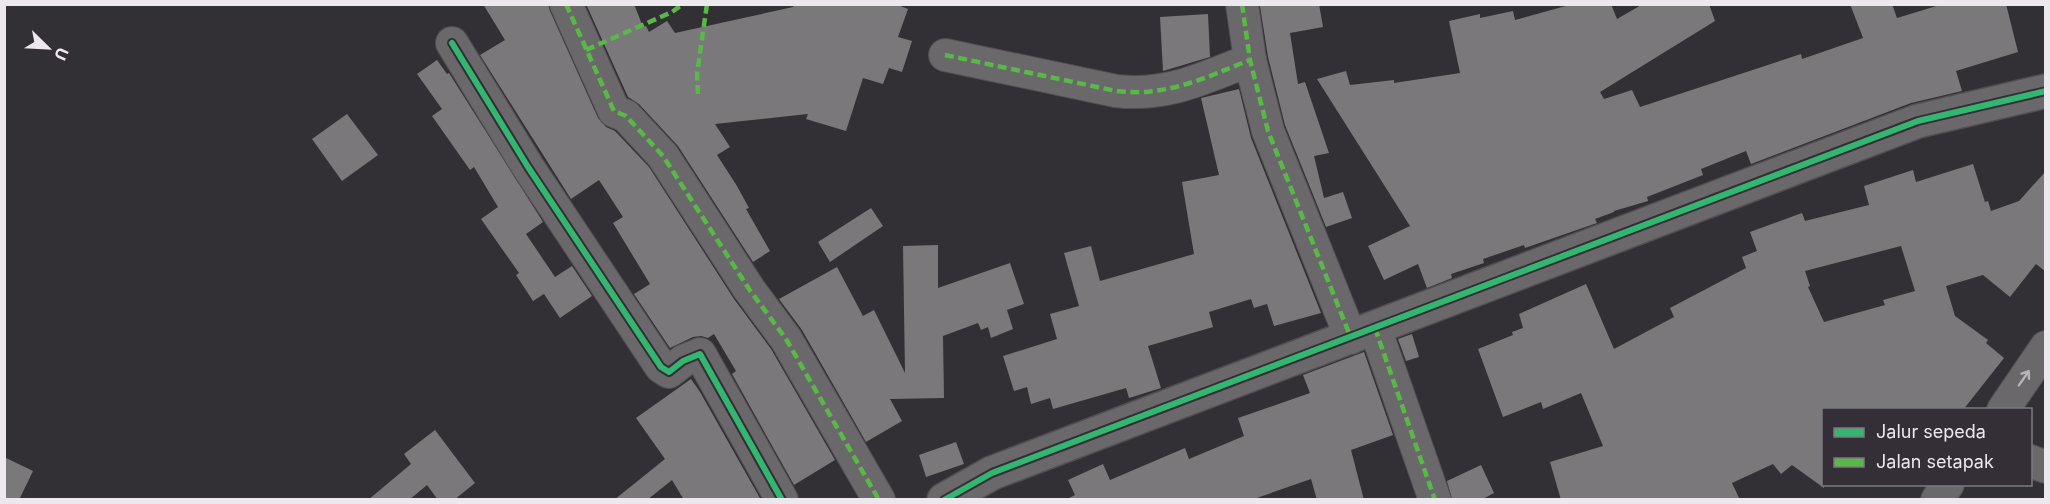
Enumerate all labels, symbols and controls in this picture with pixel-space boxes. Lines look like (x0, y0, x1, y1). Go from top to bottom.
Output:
north arrow (18, 18, 78, 78)
text: U (50, 45, 73, 64)
one-way arrow (2018, 371, 2030, 387)
legend (1822, 408, 2032, 486)
text: Jalur sepeda (1876, 421, 1986, 442)
text: Jalan setapak (1876, 451, 1994, 472)

